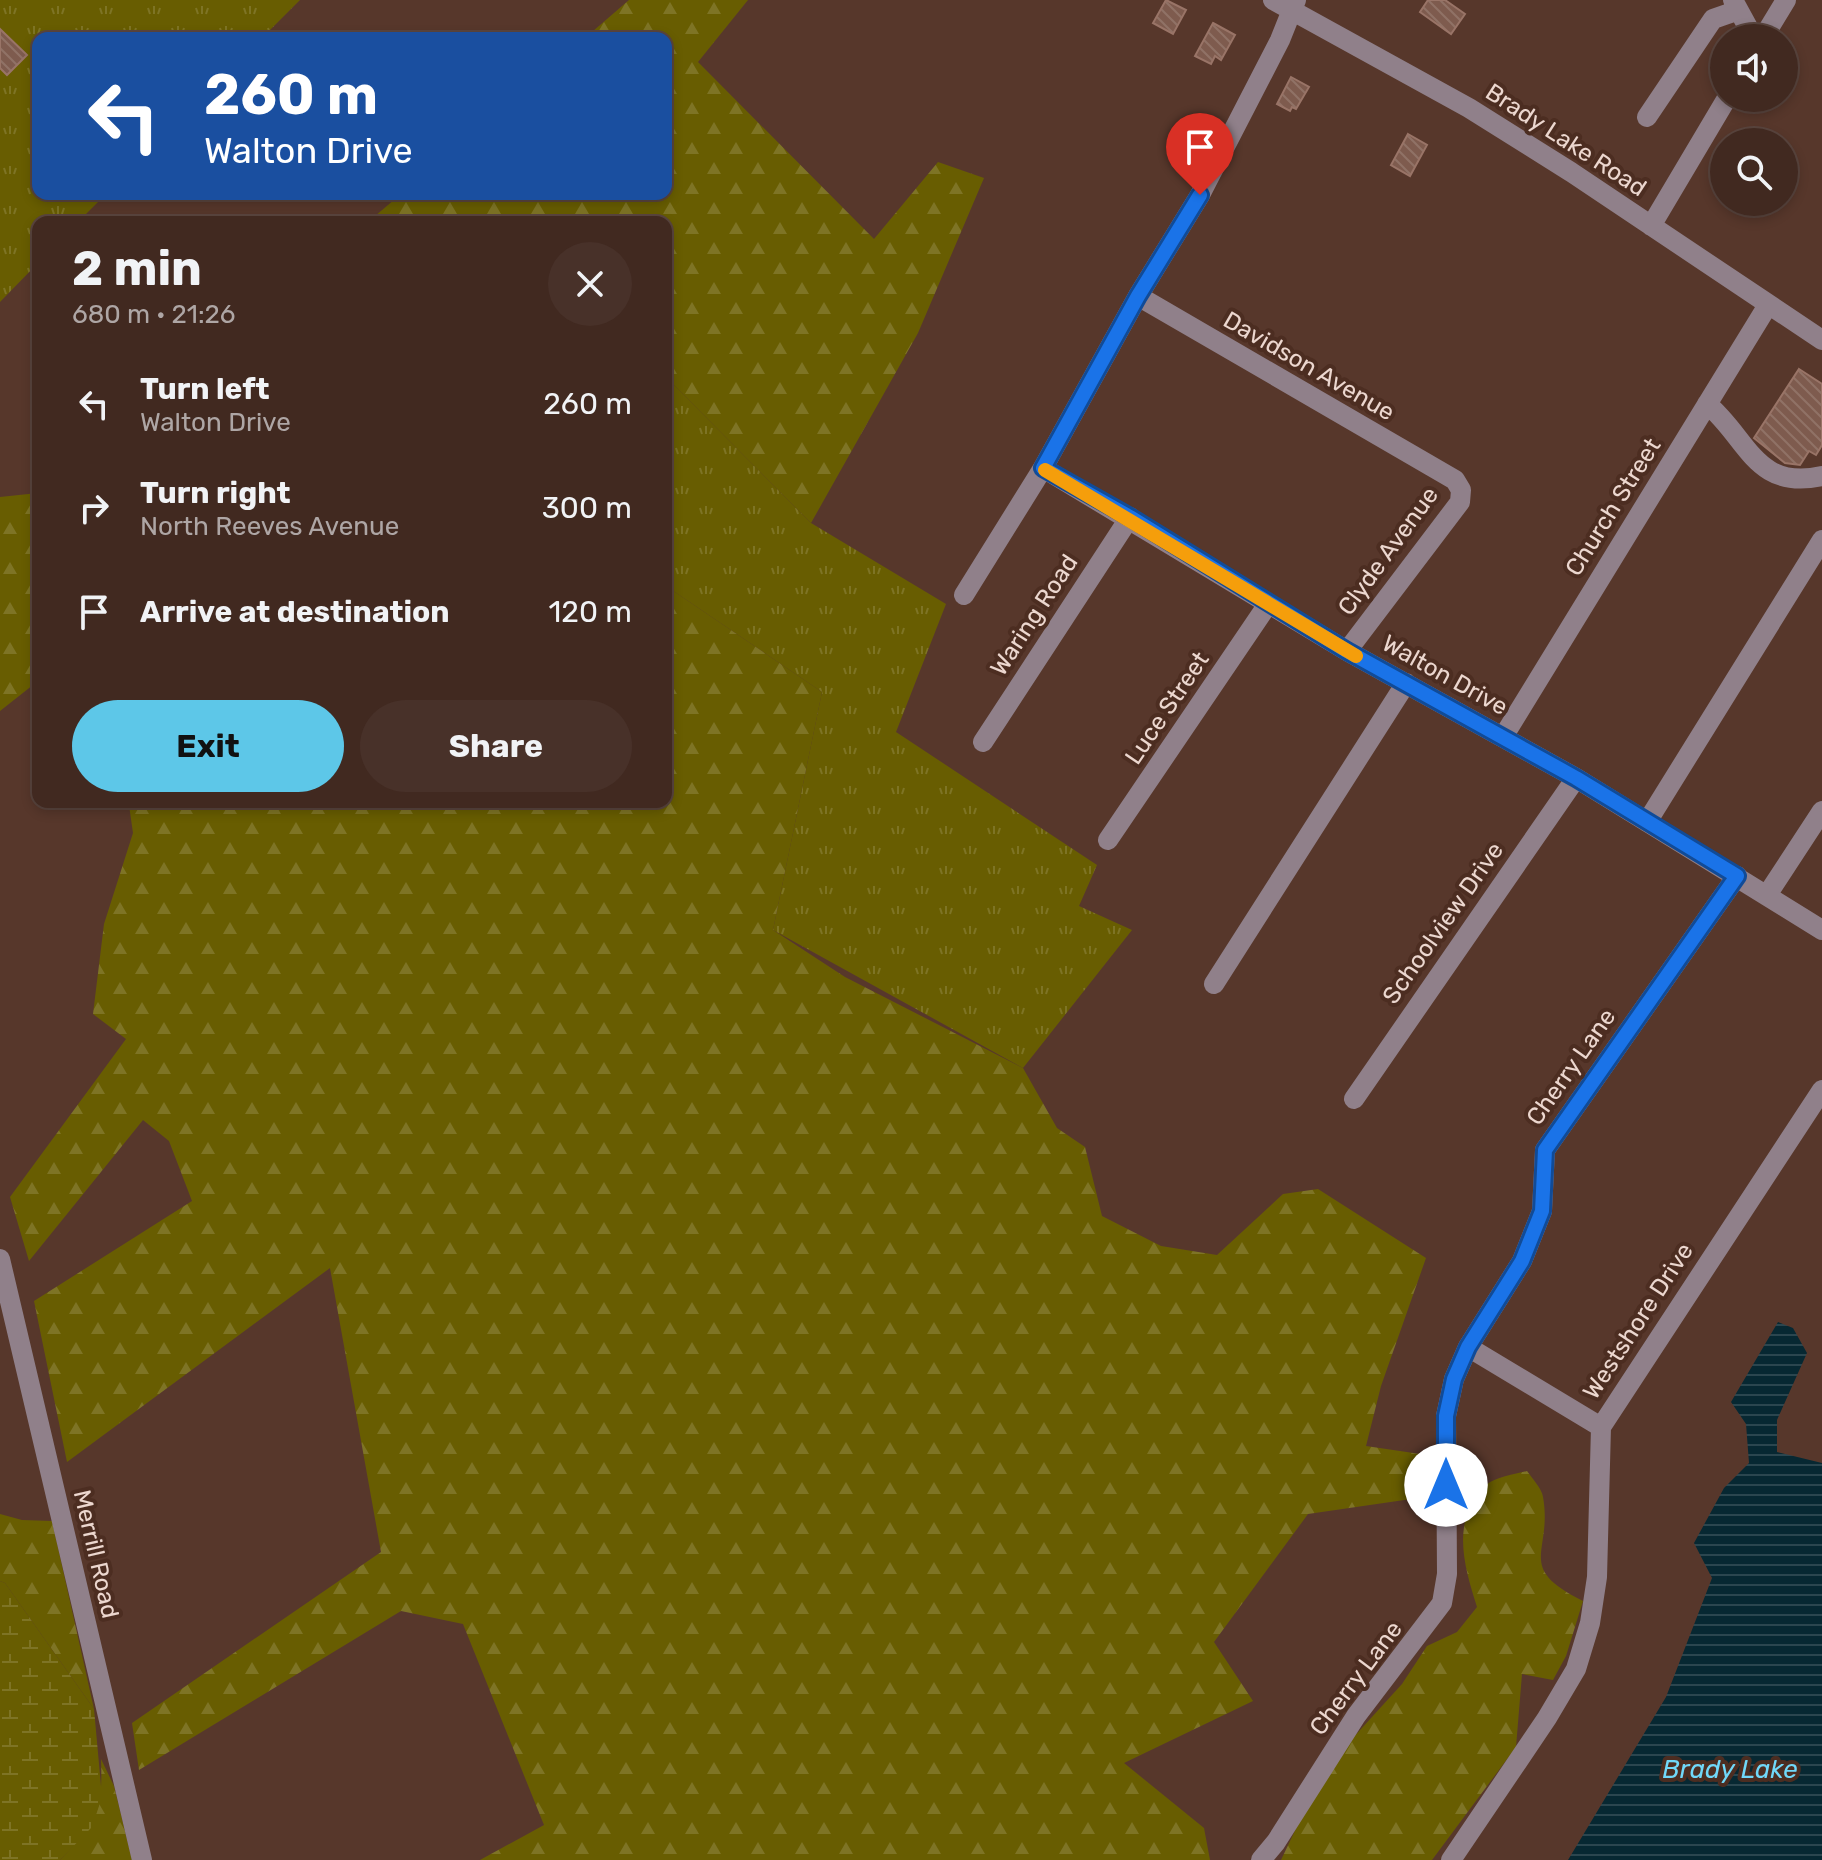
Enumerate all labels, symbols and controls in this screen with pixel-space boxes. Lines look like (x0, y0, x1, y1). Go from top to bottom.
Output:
map controls (1710, 24, 1798, 216)
button: sound (1710, 24, 1798, 112)
text: 260 m (204, 62, 378, 128)
icon: left (72, 64, 176, 168)
street label: Brady Lake Road (1480, 78, 1652, 202)
pin (1166, 113, 1234, 195)
icon: arrive (1178, 125, 1222, 169)
button: search (1710, 128, 1798, 216)
text: Walton Drive (204, 129, 413, 172)
text: 2 min (72, 240, 202, 297)
button: close (548, 242, 632, 326)
text: 680 m · 21:26 (72, 299, 236, 330)
street label: Davidson Avenue (1219, 306, 1399, 426)
text: Turn left (140, 371, 270, 407)
icon: left (72, 382, 116, 426)
text: 260 m (543, 386, 632, 422)
text: Walton Drive (140, 407, 291, 438)
street label: Church Street (1560, 433, 1666, 581)
text: Turn right (140, 475, 291, 511)
street label: Clyde Avenue (1332, 481, 1444, 621)
icon: right (72, 486, 116, 530)
text: 300 m (542, 490, 632, 526)
text: North Reeves Avenue (140, 511, 399, 542)
street label: Waring Road (985, 549, 1083, 681)
icon: arrive (72, 590, 116, 634)
text: Arrive at destination (140, 594, 450, 630)
text: 120 m (548, 594, 632, 630)
street label: Walton Drive (1377, 629, 1513, 721)
street label: Luce Street (1119, 646, 1215, 770)
button: Exit (72, 700, 344, 792)
button: Share (360, 700, 632, 792)
street label: Schoolview Drive (1377, 837, 1509, 1009)
street label: Cherry Lane (1521, 1003, 1621, 1131)
street label: Westshore Drive (1577, 1238, 1699, 1404)
position arrow (1404, 1443, 1488, 1527)
street label: Merrill Road (68, 1487, 124, 1621)
street label: Cherry Lane (1304, 1615, 1408, 1741)
water label: Brady Lake (1662, 1754, 1798, 1785)

